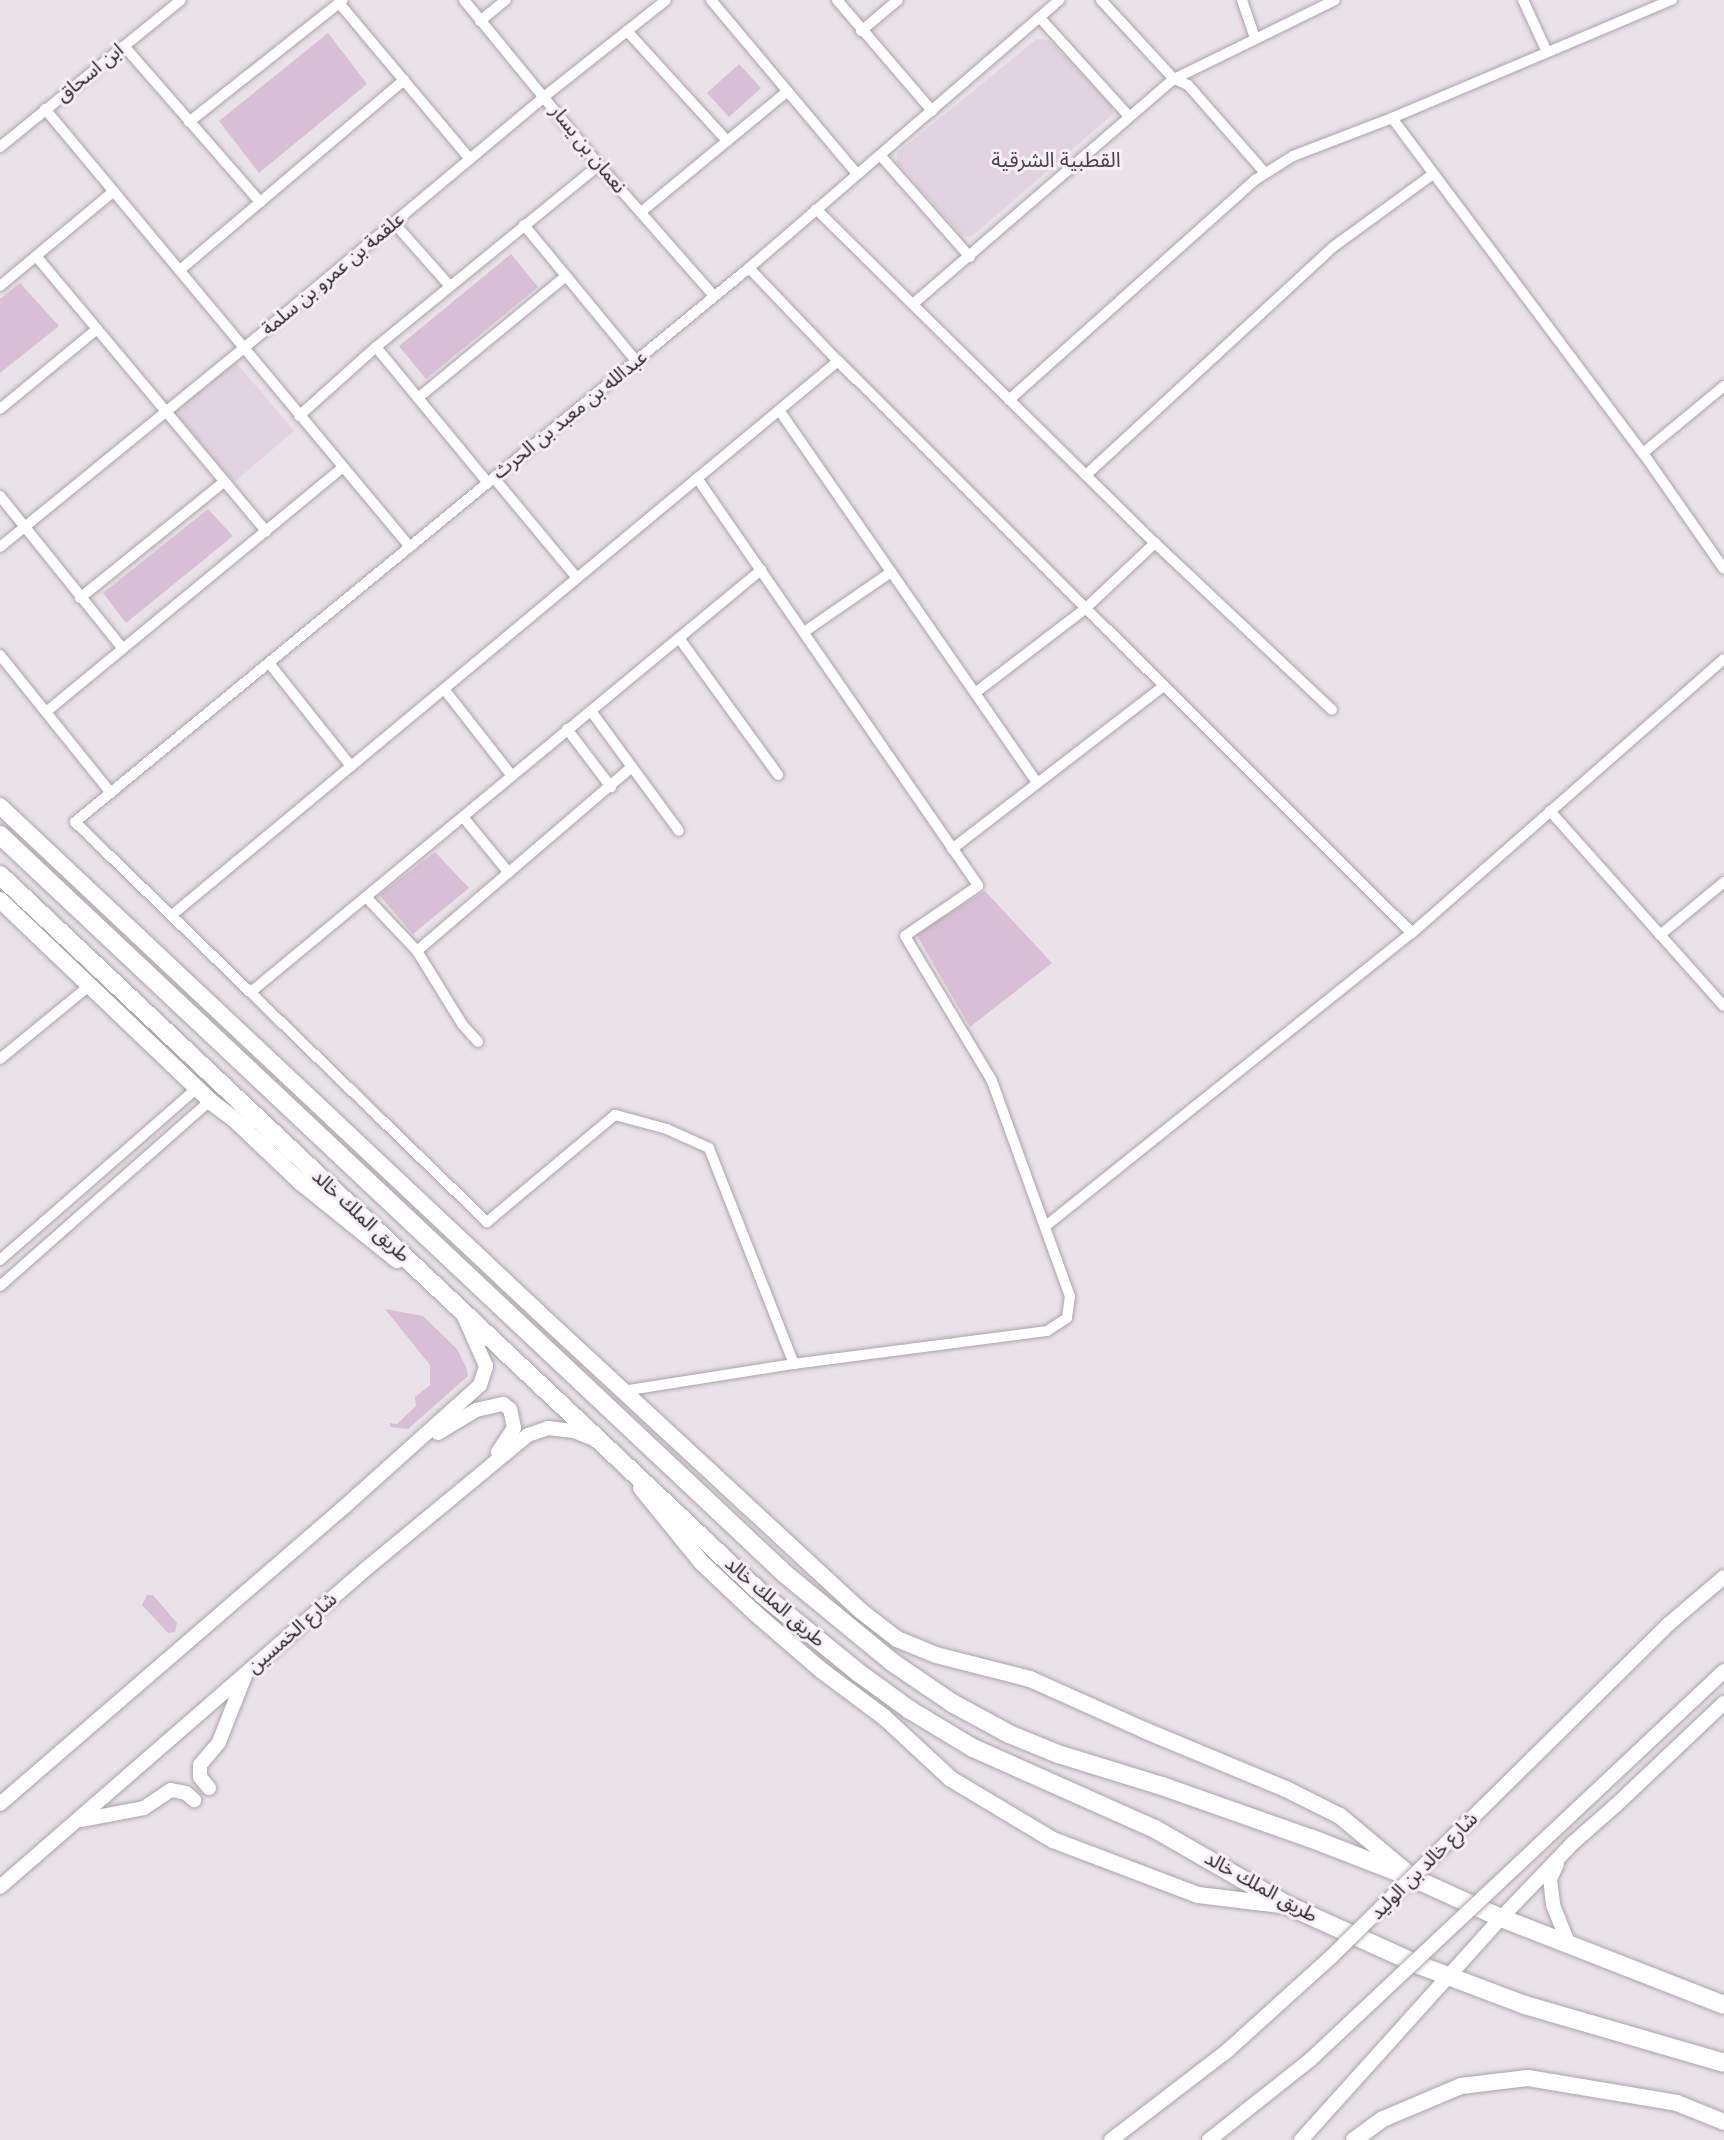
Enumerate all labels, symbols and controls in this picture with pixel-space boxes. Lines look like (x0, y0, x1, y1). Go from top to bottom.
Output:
street label: ابن اسحاق (52, 39, 128, 107)
street label: نعمان بن يسار (545, 100, 631, 198)
district label: القطبية الشرقية (991, 147, 1121, 173)
street label: علقمة بن عمرو بن سلمة (257, 208, 409, 340)
street label: عبدالله بن معبد بن الحرث (488, 346, 652, 484)
street label: طريق الملك خالد (307, 1165, 415, 1267)
street label: طريق الملك خالد (720, 1552, 830, 1652)
street label: شارع الخمسين (242, 1588, 342, 1678)
street label: شارع خالد بن الوليد (1366, 1808, 1482, 1924)
street label: طريق الملك خالد (1201, 1847, 1321, 1927)

